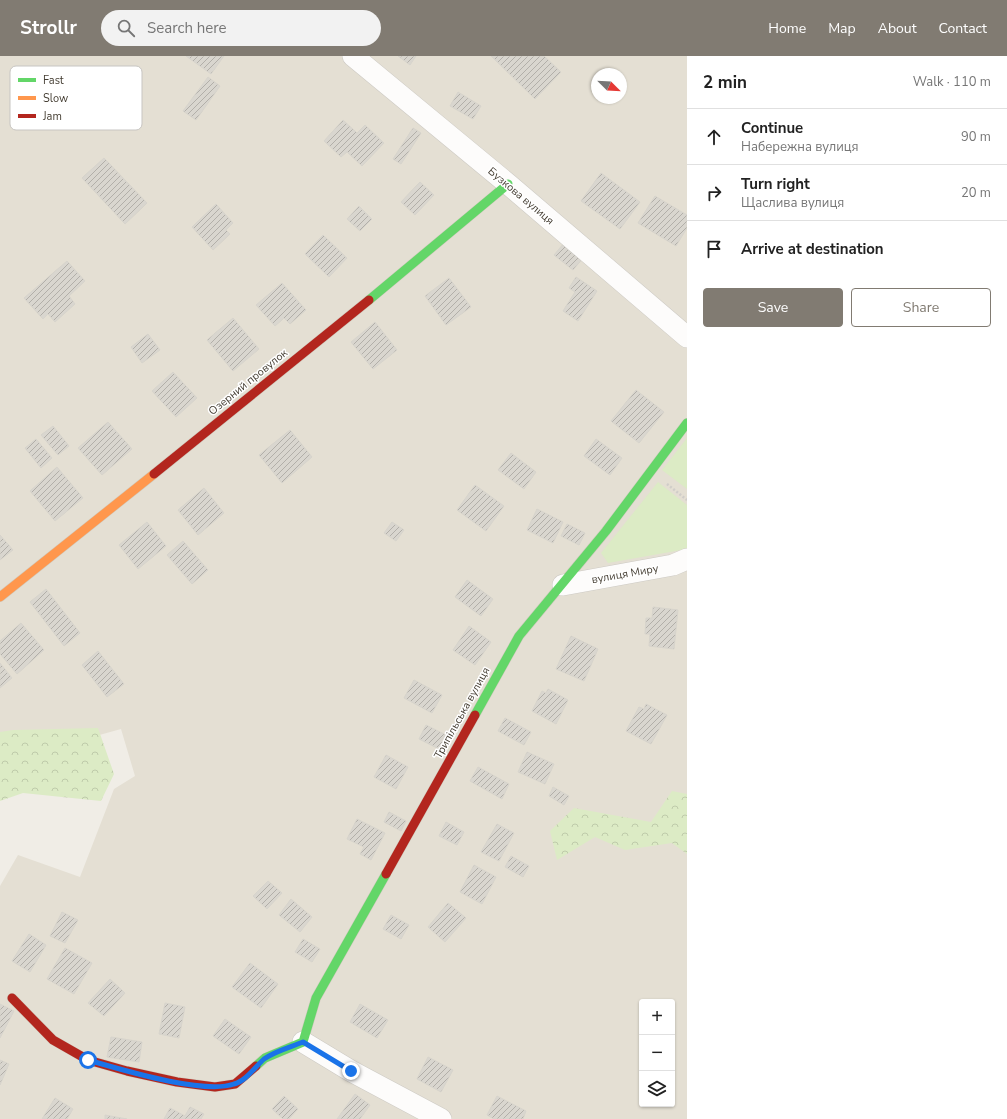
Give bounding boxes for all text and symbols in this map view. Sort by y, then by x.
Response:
search box [101,10,381,46]
text: Strollr [20,15,77,41]
icon: search [115,17,137,39]
text: Search here [147,18,227,38]
text: Home [768,19,806,38]
text: Map [828,19,856,38]
text: About [878,19,917,38]
text: Contact [939,19,987,38]
legend [10,66,142,130]
north arrow [591,68,627,104]
text: 2 min [703,71,747,94]
text: Fast [43,73,64,88]
text: Walk · 110 m [913,73,991,91]
text: Slow [43,91,68,106]
text: Jam [42,109,62,124]
text: Continue [741,118,803,138]
icon: ahead [703,126,725,148]
text: 90 m [961,128,991,146]
text: Набережна вулиця [741,138,859,156]
street label: Бузкова вулиця [485,164,557,228]
text: Turn right [741,174,810,194]
icon: right [703,182,725,204]
text: 20 m [961,184,991,202]
text: Щаслива вулиця [741,194,844,212]
icon: arrive [703,238,725,260]
text: Arrive at destination [741,239,884,259]
button: Save [703,288,843,327]
button: Share [851,288,991,327]
street label: Озерний провулок [205,345,291,419]
street label: вулиця Миру [590,561,660,587]
street label: Трипільська вулиця [431,665,493,761]
map controls [639,999,675,1107]
button: + [639,999,675,1035]
button: − [639,1035,675,1071]
route start [79,1051,97,1069]
route end [342,1062,360,1080]
button: layers [639,1071,675,1107]

